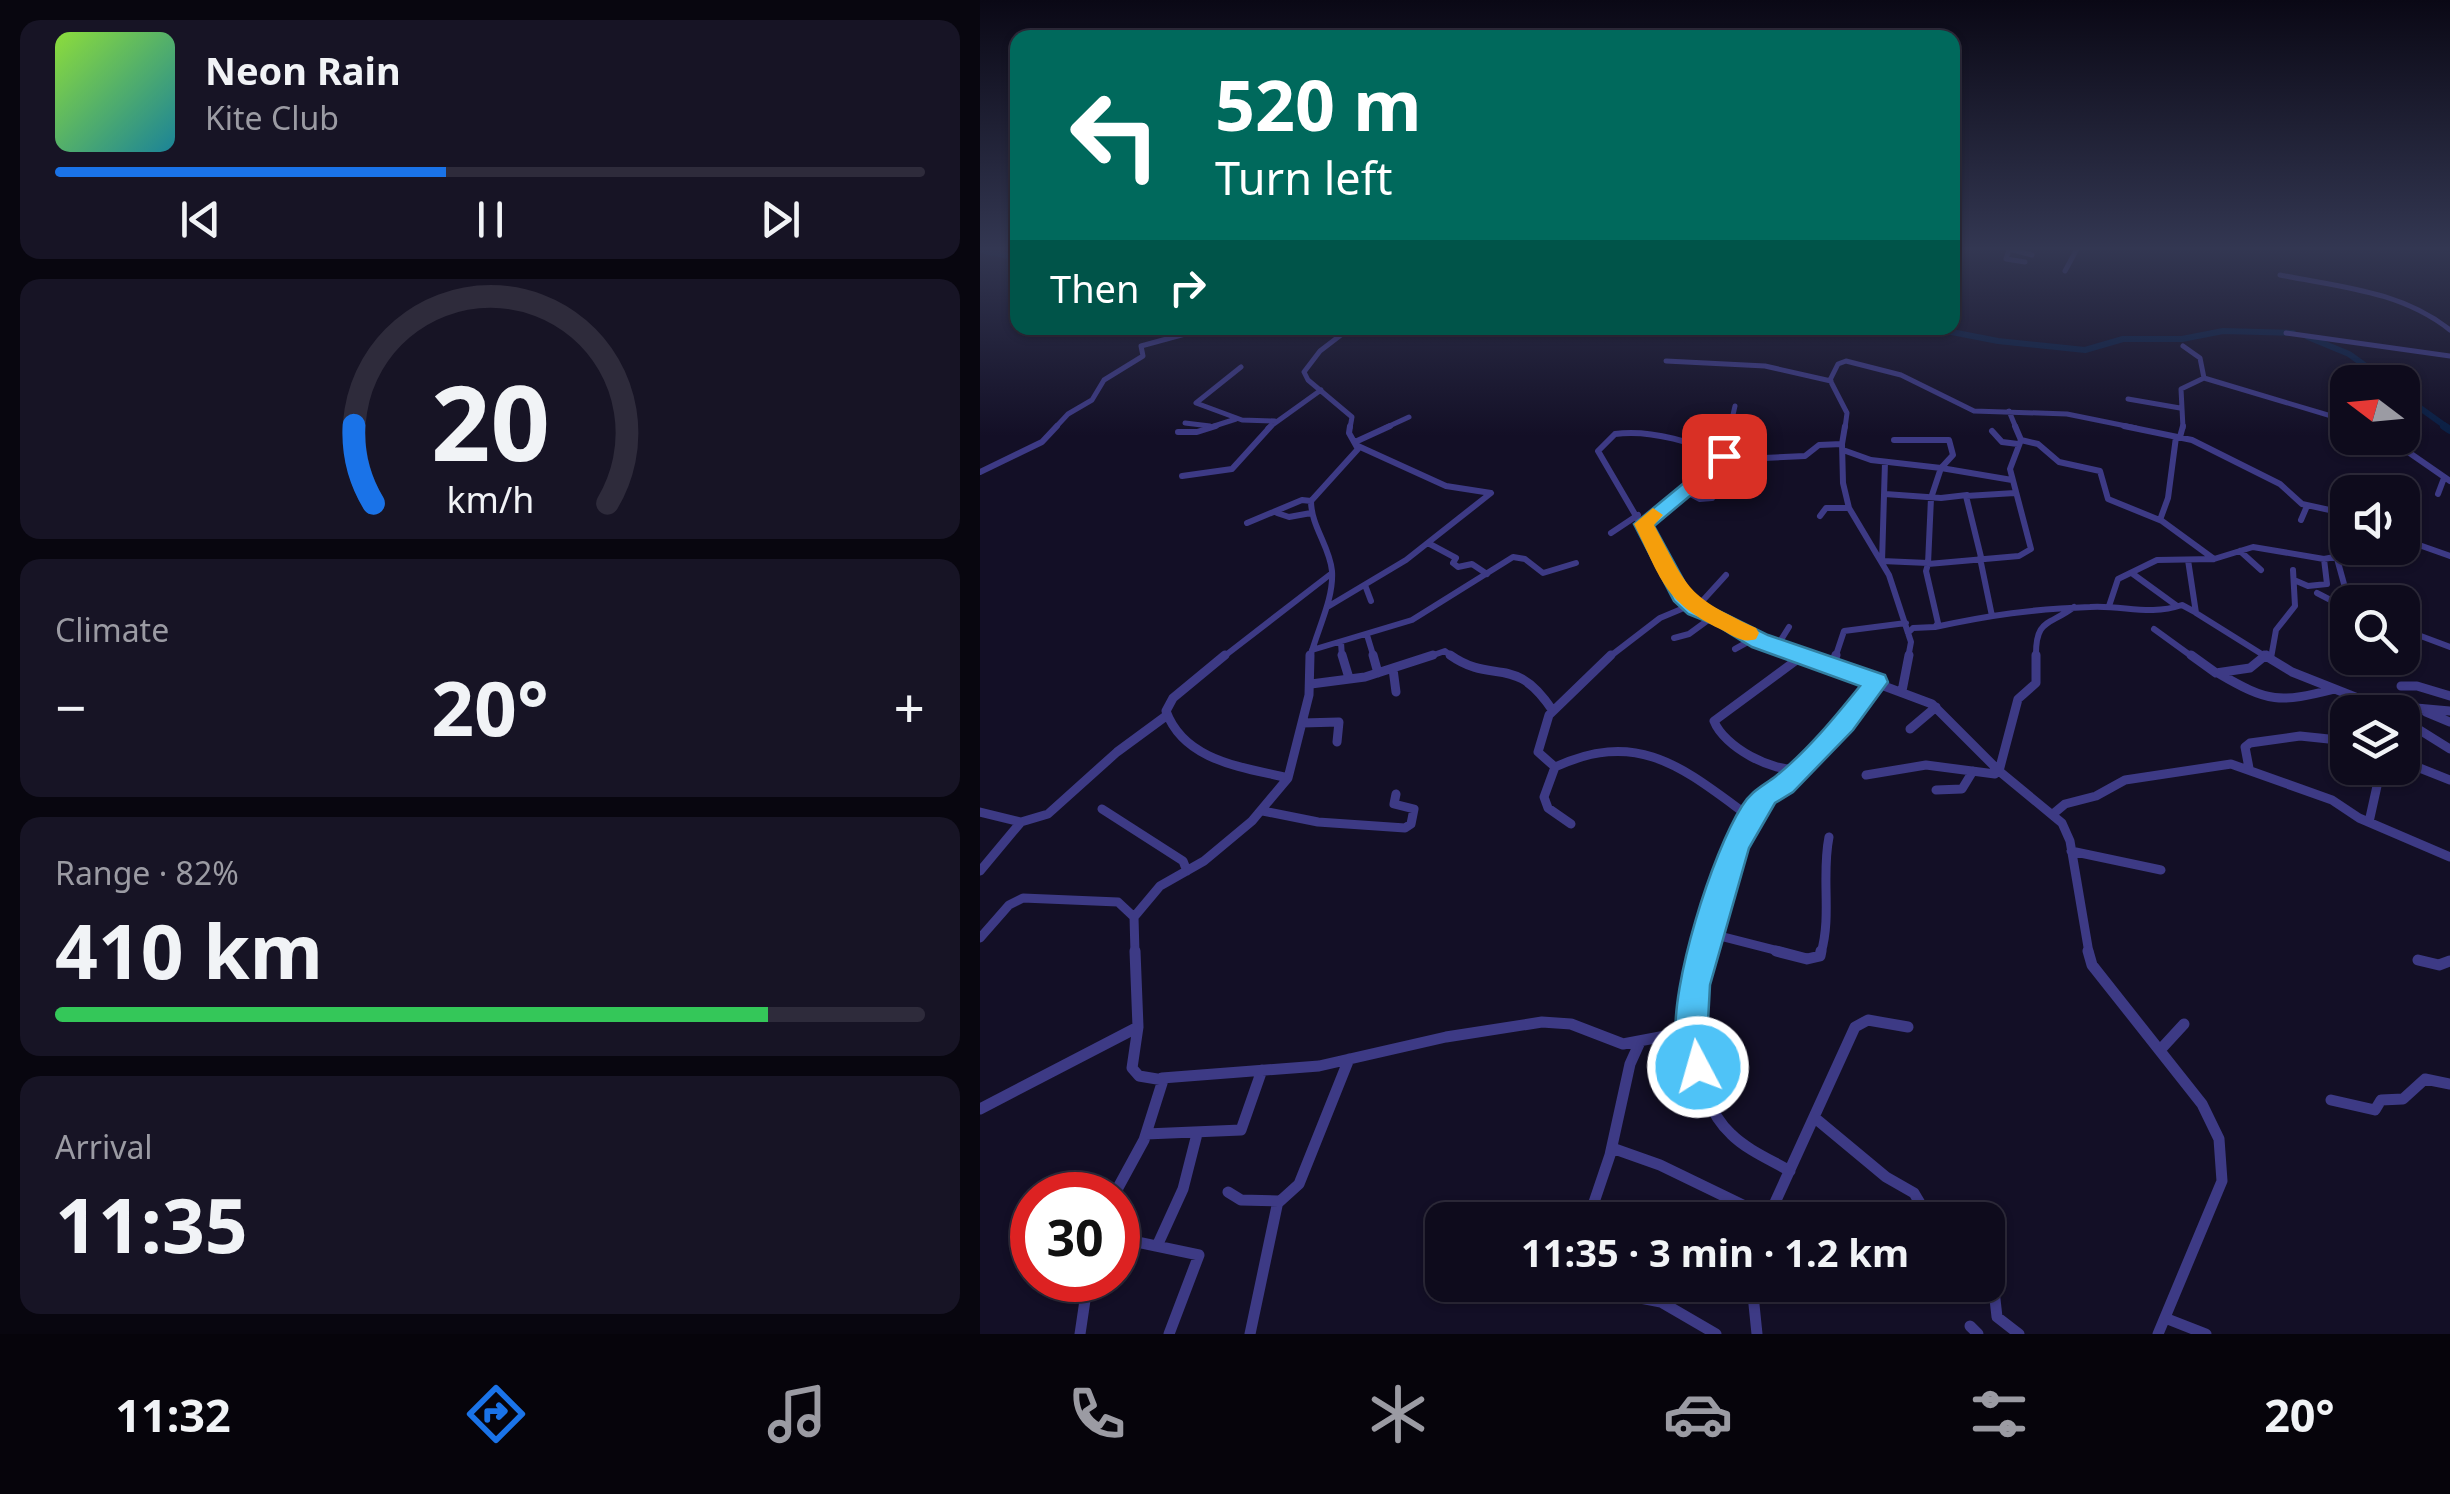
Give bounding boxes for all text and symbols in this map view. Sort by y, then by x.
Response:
text: Neon Rain [205,44,401,96]
text: 520 m [1215,56,1422,152]
icon: left [1050,70,1180,200]
text: Kite Club [205,96,339,139]
text: Turn left [1215,147,1392,208]
icon: previous [173,192,228,247]
icon: pause [463,192,518,247]
icon: next [753,192,808,247]
icon: right [1160,260,1215,315]
text: Then [1050,262,1140,314]
text: 20 [431,350,549,491]
north arrow [2330,365,2420,455]
map controls [2330,365,2420,785]
pin [1682,414,1767,499]
icon: arrive [1697,429,1752,484]
text: km/h [446,475,534,523]
button: sound [2330,475,2420,565]
button: search [2330,585,2420,675]
text: Climate [55,608,169,651]
text: 20° [431,656,549,758]
text: − [55,669,86,744]
text: + [894,669,925,744]
button: layers [2330,695,2420,785]
text: Range · 82% [55,851,239,894]
text: 410 km [55,899,323,1001]
position arrow [1646,1015,1750,1119]
text: Arrival [55,1125,153,1168]
speed limit sign: 30 [1010,1172,1140,1302]
text: 11:35 [55,1173,248,1275]
text: 11:35 · 3 min · 1.2 km [1521,1226,1909,1278]
icon: directions [461,1379,531,1449]
icon: music [762,1379,832,1449]
icon: phone [1062,1379,1132,1449]
icon: climate [1363,1379,1433,1449]
icon: car [1663,1379,1733,1449]
icon: filters [1964,1379,2034,1449]
text: 11:32 [115,1384,231,1445]
text: 20° [2264,1384,2335,1445]

